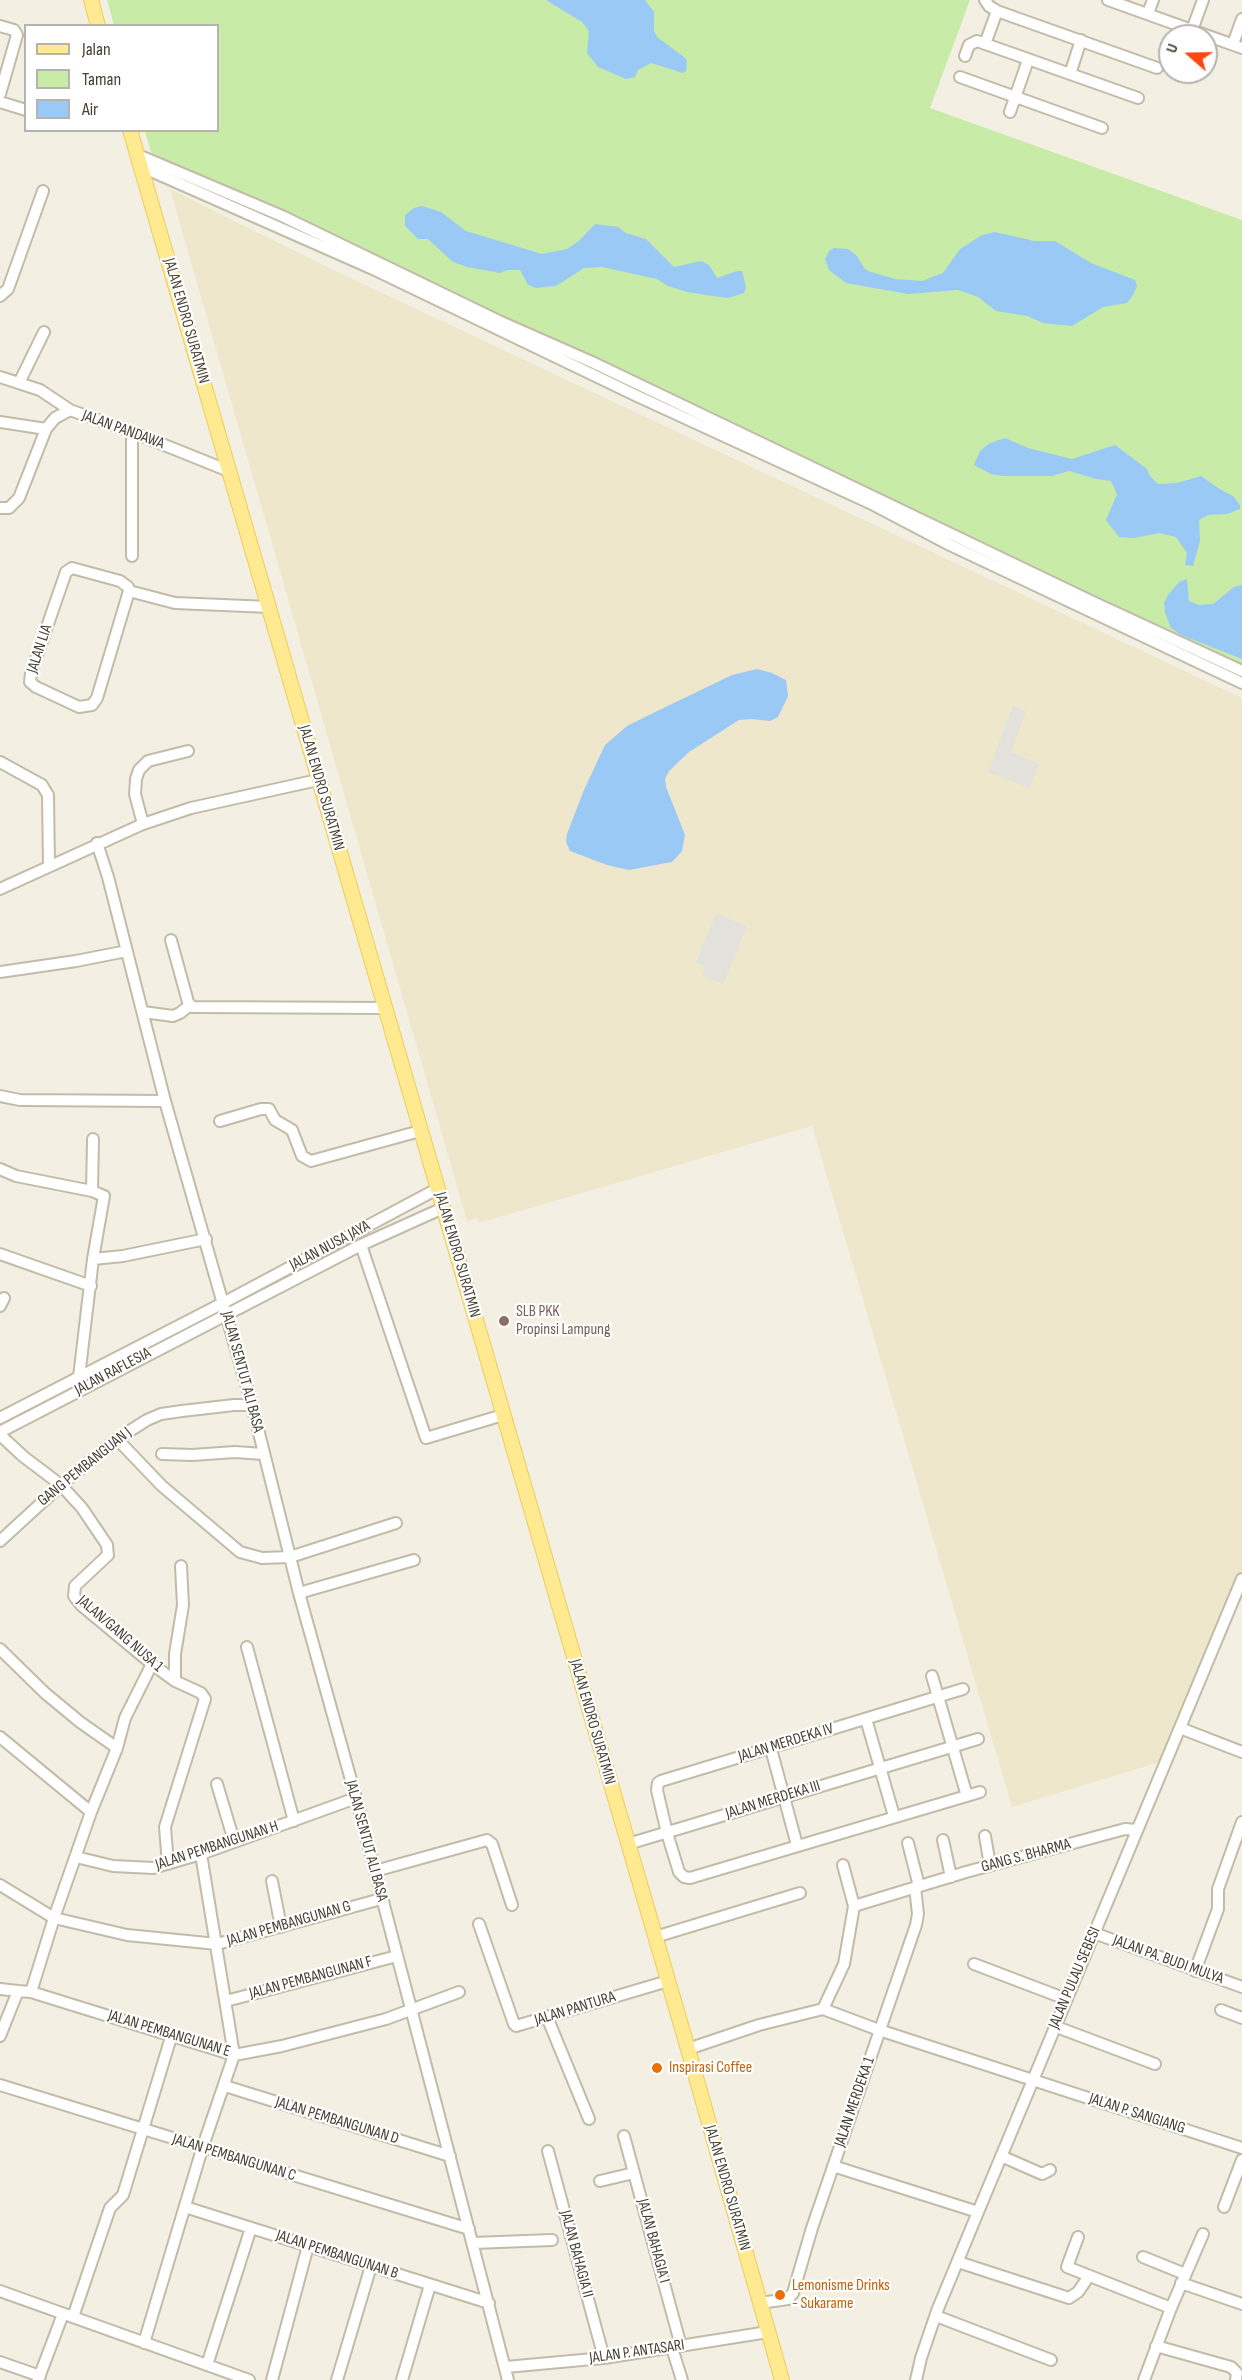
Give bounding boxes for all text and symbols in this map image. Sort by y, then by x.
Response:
legend [24,24,219,132]
north arrow [1158,24,1218,84]
text: Jalan [82,39,111,60]
text: U [1162,41,1183,56]
text: Taman [82,69,121,90]
text: Air [82,99,98,120]
street label: JALAN ENDRO SURATMIN [159,256,213,386]
street label: JALAN PANDAWA [79,406,167,454]
street label: JALAN LIA [23,622,57,676]
street label: JALAN ENDRO SURATMIN [294,723,348,853]
street label: JALAN ENDRO SURATMIN [430,1190,484,1320]
street label: JALAN NUSA JAYA [286,1217,374,1275]
place label: SLB PKK Propinsi Lampung [516,1302,610,1340]
street label: JALAN SENTUT ALI BASA [217,1309,267,1435]
marker: SLB PKK Propinsi Lampung [497,1314,511,1328]
street label: JALAN RAFLESIA [72,1344,154,1400]
street label: GANG PEMBANGUAN J [34,1423,136,1511]
street label: JALAN/GANG NUSA 1 [73,1592,167,1676]
street label: JALAN ENDRO SURATMIN [565,1657,619,1787]
street label: JALAN MERDEKA IV [736,1719,836,1767]
street label: JALAN MERDEKA III [723,1776,823,1824]
street label: JALAN SENTUT ALI BASA [341,1778,391,1904]
street label: JALAN PEMBANGUNAN H [153,1817,281,1875]
street label: GANG S. BHARMA [979,1835,1073,1877]
street label: JALAN PEMBANGUNAN G [225,1897,353,1951]
street label: JALAN PULAU SEBESI [1045,1924,1105,2032]
street label: JALAN PA. BUDI MULYA [1110,1931,1226,1989]
street label: JALAN PEMBANGUNAN F [247,1952,375,2004]
street label: JALAN PANTURA [532,1988,618,2030]
street label: JALAN PEMBANGUNAN E [105,2006,233,2062]
street label: JALAN MERDEKA 1 [831,2054,879,2150]
place label: Inspirasi Coffee [669,2058,752,2078]
marker: Inspirasi Coffee [650,2061,664,2075]
street label: JALAN P. SANGIANG [1086,2089,1188,2139]
street label: JALAN PEMBANGUNAN D [273,2093,401,2149]
street label: JALAN ENDRO SURATMIN [700,2123,754,2253]
street label: JALAN PEMBANGUNAN C [170,2130,298,2186]
street label: JALAN BAHAGIA I [633,2197,673,2285]
street label: JALAN BAHAGIA II [555,2208,597,2300]
street label: JALAN PEMBANGUNAN B [273,2226,401,2284]
place label: Lemonisme Drinks - Sukarame [792,2276,890,2314]
marker: Lemonisme Drinks - Sukarame [773,2288,787,2302]
street label: JALAN P. ANTASARI [588,2336,686,2368]

